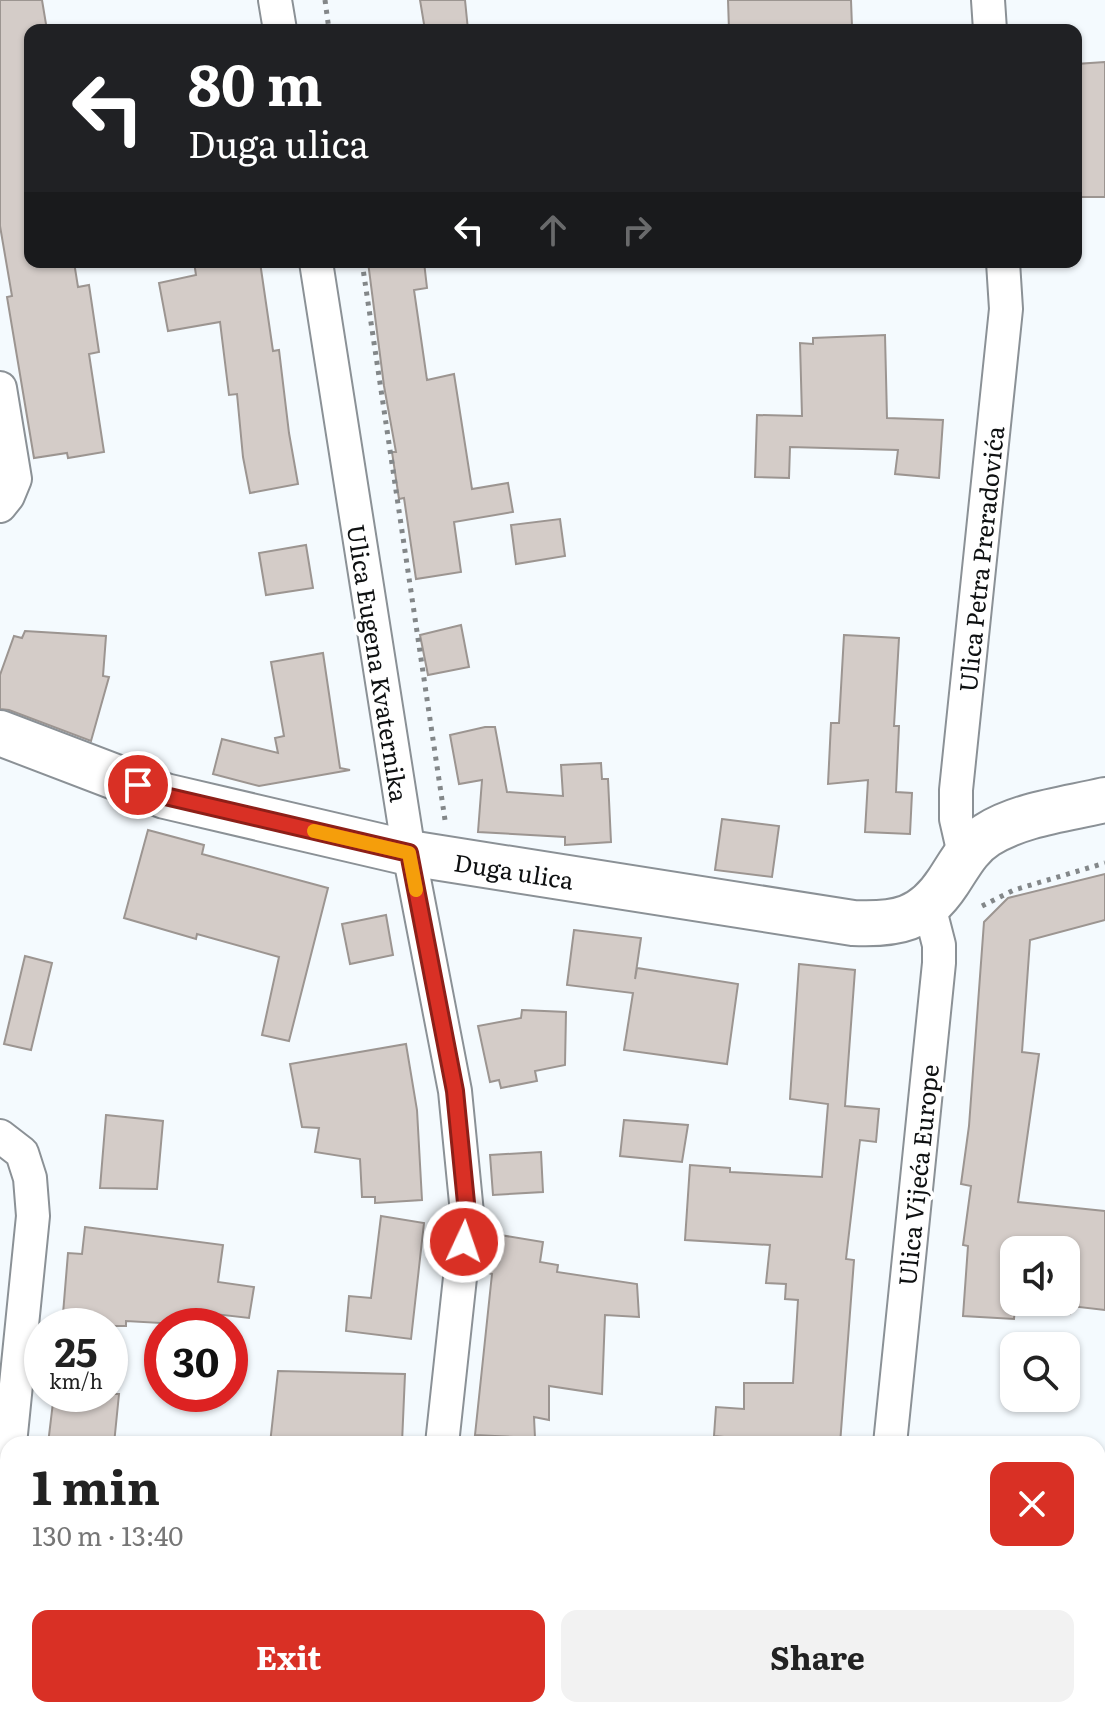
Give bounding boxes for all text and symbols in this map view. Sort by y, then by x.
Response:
text: 80 m [188,40,323,123]
icon: left [56,56,160,160]
text: Duga ulica [188,116,369,169]
icon: left [447,208,491,252]
icon: ahead [531,208,575,252]
icon: right [615,208,659,252]
street label: Ulica Petra Preradovića [949,424,1011,694]
street label: Ulica Eugena Kvaternika [340,522,418,804]
pin [104,751,172,819]
icon: arrive [116,763,160,807]
street label: Duga ulica [452,843,576,897]
street label: Ulica Vijeća Europe [888,1062,946,1288]
position arrow [422,1200,506,1284]
map controls [1000,1236,1080,1412]
button: sound [1000,1236,1080,1316]
speed limit sign: 30 [144,1308,248,1412]
text: 25 [54,1320,98,1379]
button: search [1000,1332,1080,1412]
text: km/h [49,1365,103,1395]
text: 1 min [32,1449,160,1520]
button: close [990,1462,1074,1546]
text: 130 m · 13:40 [32,1515,183,1554]
button: Exit [32,1610,545,1702]
button: Share [561,1610,1074,1702]

